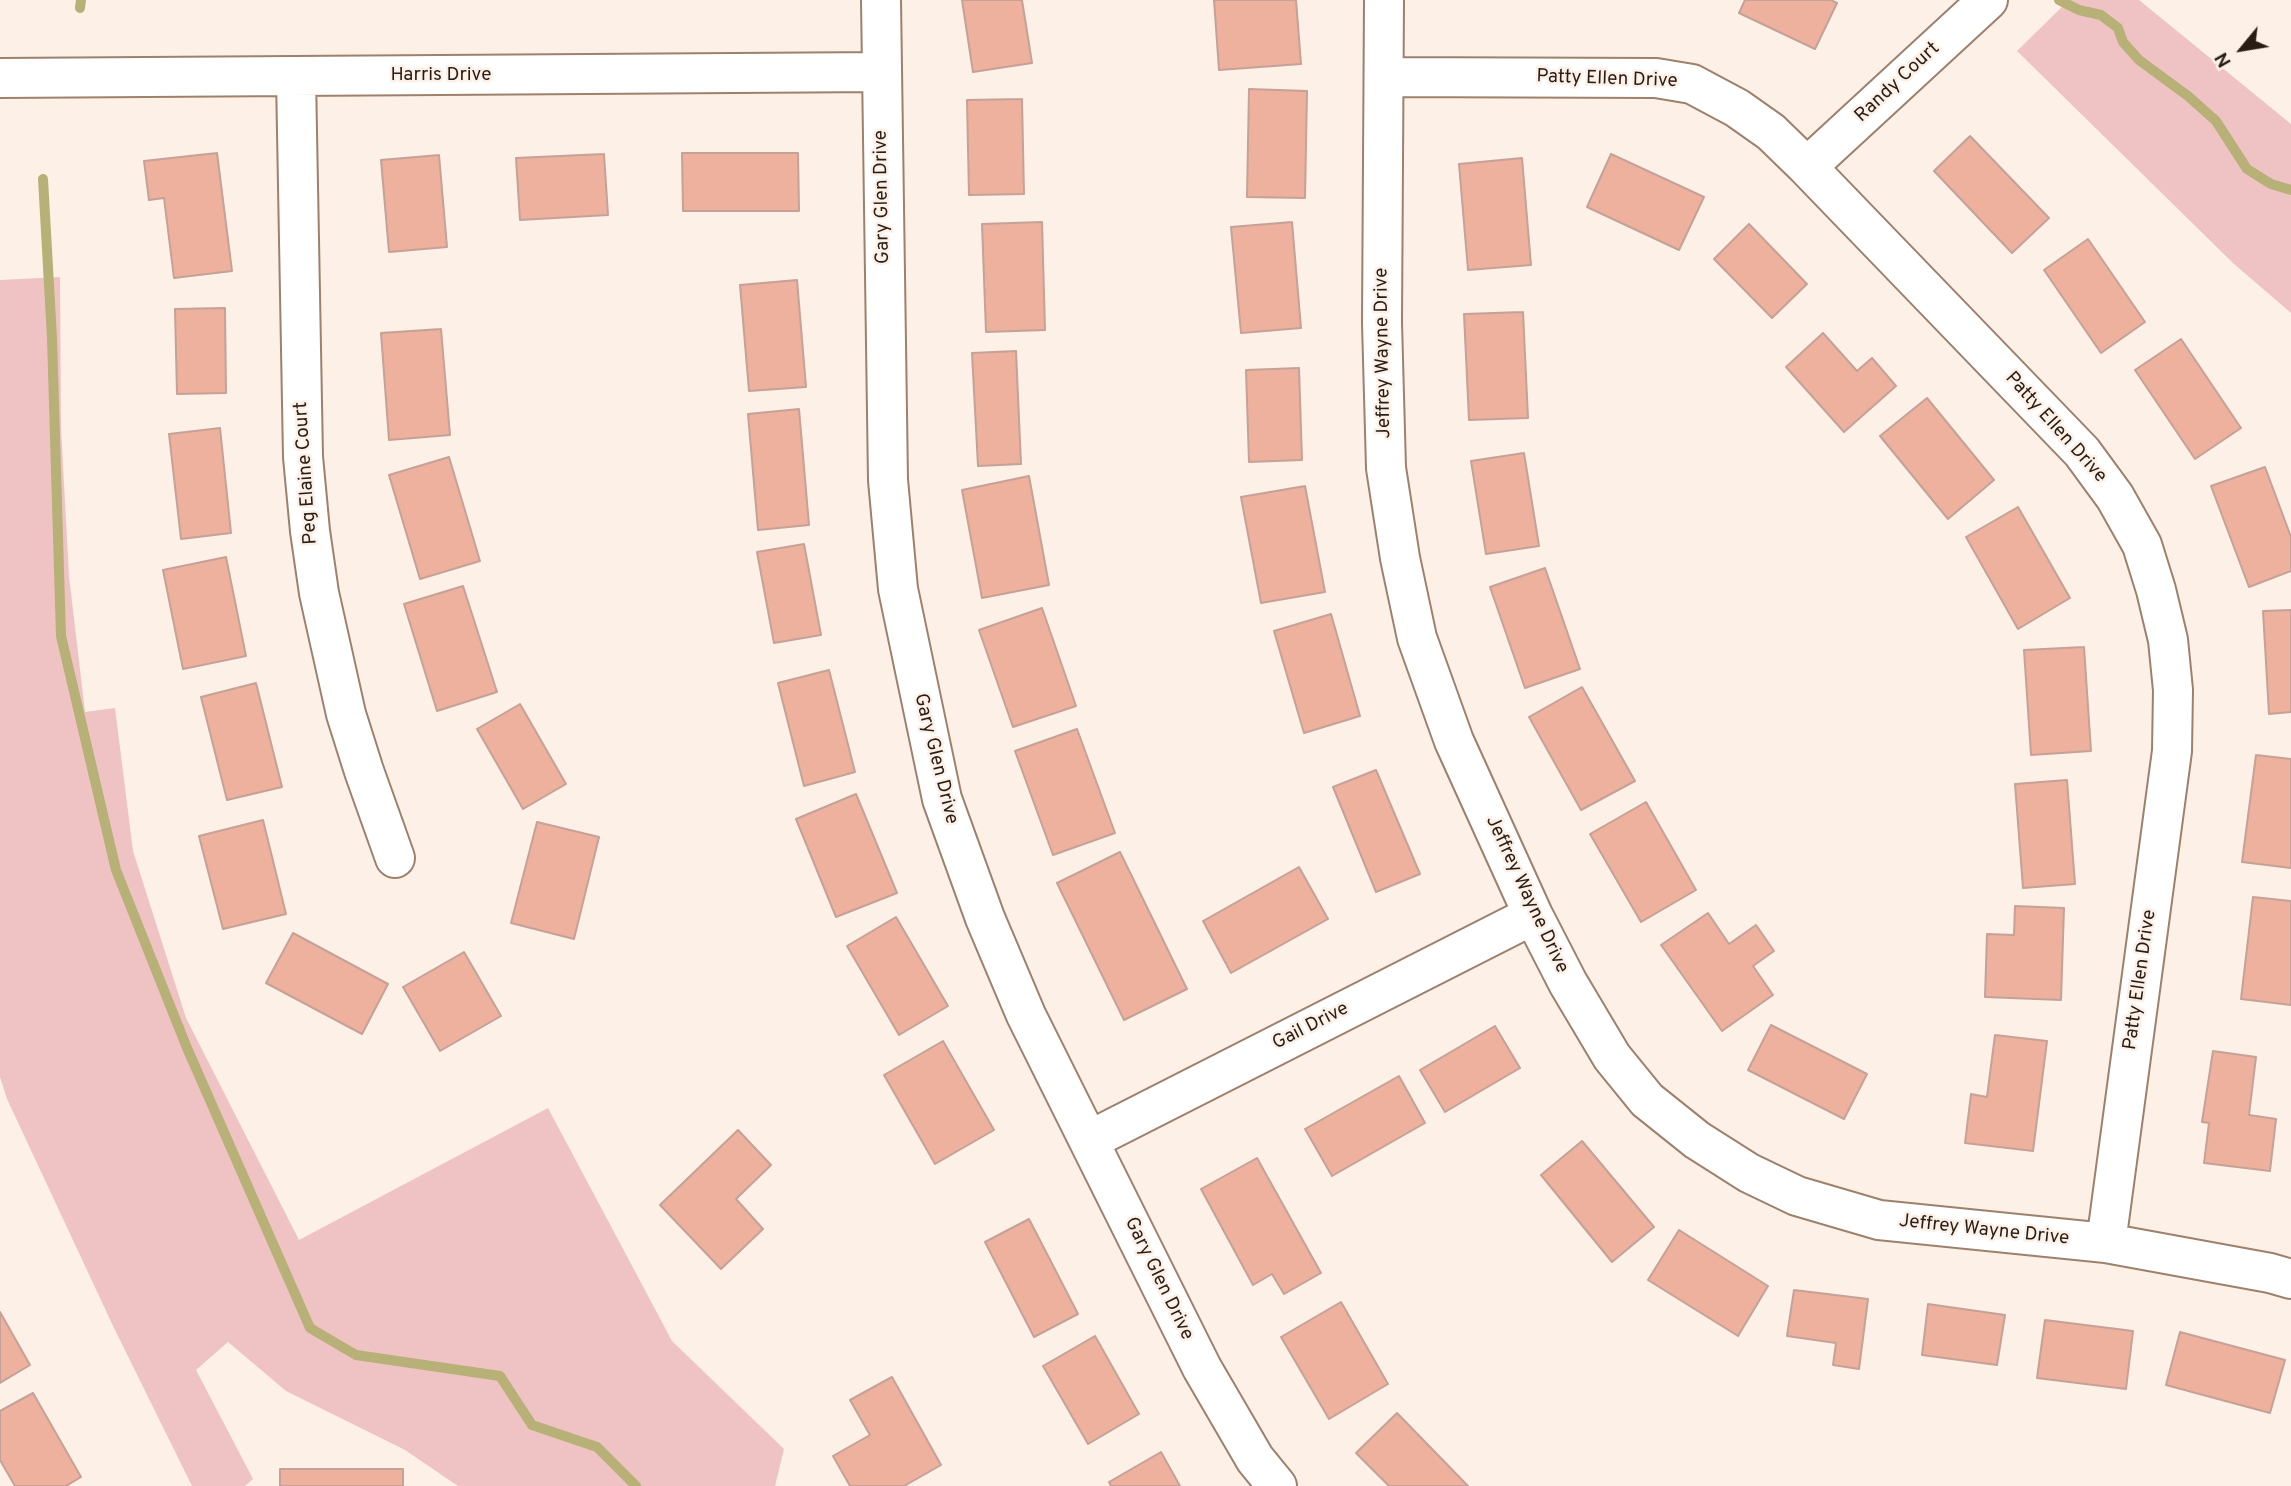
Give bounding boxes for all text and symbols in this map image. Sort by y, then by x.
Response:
north arrow [2207,14,2277,84]
street label: Randy Court [1851,38,1945,128]
text: N [2210,48,2238,71]
street label: Harris Drive [391,65,491,87]
street label: Patty Ellen Drive [1536,66,1678,94]
street label: Gary Glen Drive [870,130,896,264]
street label: Jeffrey Wayne Drive [1371,267,1397,439]
street label: Patty Ellen Drive [1999,368,2111,488]
street label: Peg Elaine Court [291,401,323,545]
street label: Gary Glen Drive [908,691,962,827]
street label: Jeffrey Wayne Drive [1480,813,1572,977]
street label: Patty Ellen Drive [2120,908,2162,1052]
street label: Gail Drive [1269,998,1353,1056]
street label: Jeffrey Wayne Drive [1898,1211,2070,1251]
street label: Gary Glen Drive [1118,1214,1198,1344]

